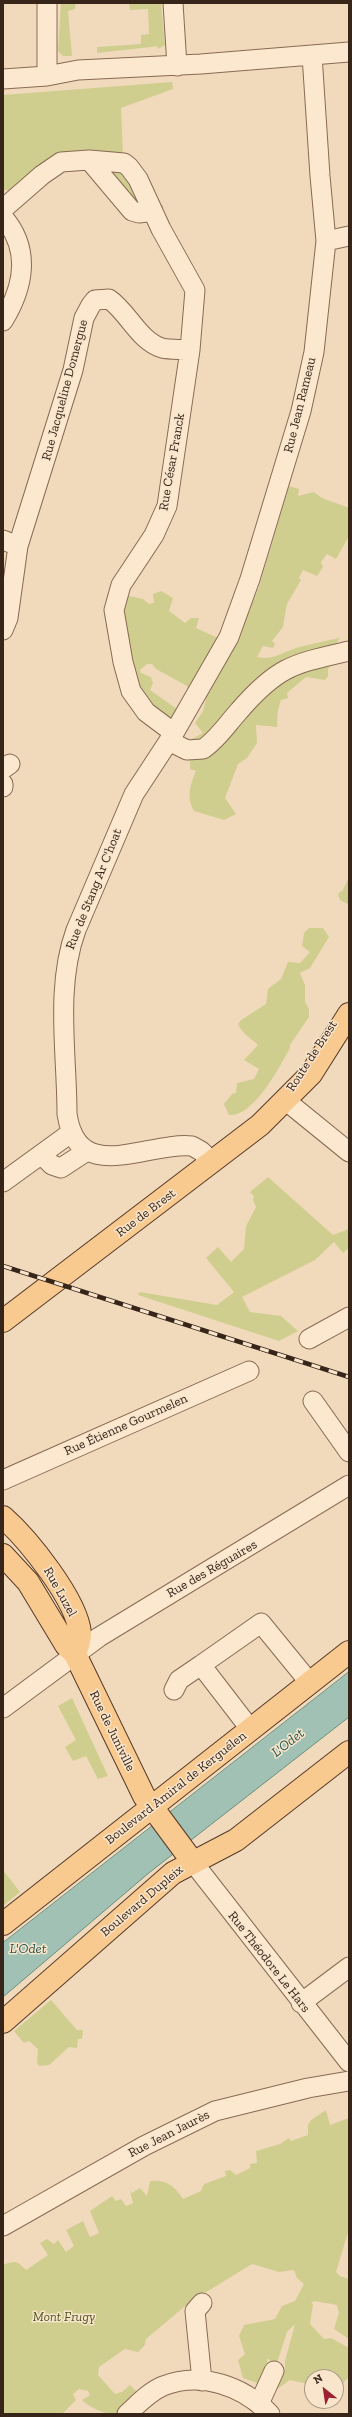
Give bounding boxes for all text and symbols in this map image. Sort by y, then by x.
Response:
street label: Rue Jacqueline Domergue [39,318,91,462]
street label: Rue Jean Rameau [281,356,319,454]
street label: Rue César Franck [156,412,188,512]
street label: Rue de Stang Ar C'hoat [63,826,125,952]
street label: Route de Brest [283,1017,341,1095]
street label: Rue de Brest [113,1186,179,1240]
street label: Rue Étienne Gourmelen [62,1391,190,1459]
street label: Rue des Réguaires [164,1537,260,1601]
street label: Rue Luzel [40,1564,80,1620]
street label: Rue de Juniville [86,1688,138,1774]
water label: L'Odet [268,1725,308,1761]
street label: Boulevard Amiral de Kerguélen [102,1728,250,1848]
street label: Boulevard Dupleix [98,1862,186,1940]
street label: Rue Théodore Le Hars [225,1908,313,2016]
water label: L'Odet [9,1941,47,1957]
street label: Rue Jean Jaurès [126,2107,212,2161]
park label: Mont Frugy [33,2309,95,2325]
north arrow [304,2369,344,2409]
text: N [311,2371,325,2387]

